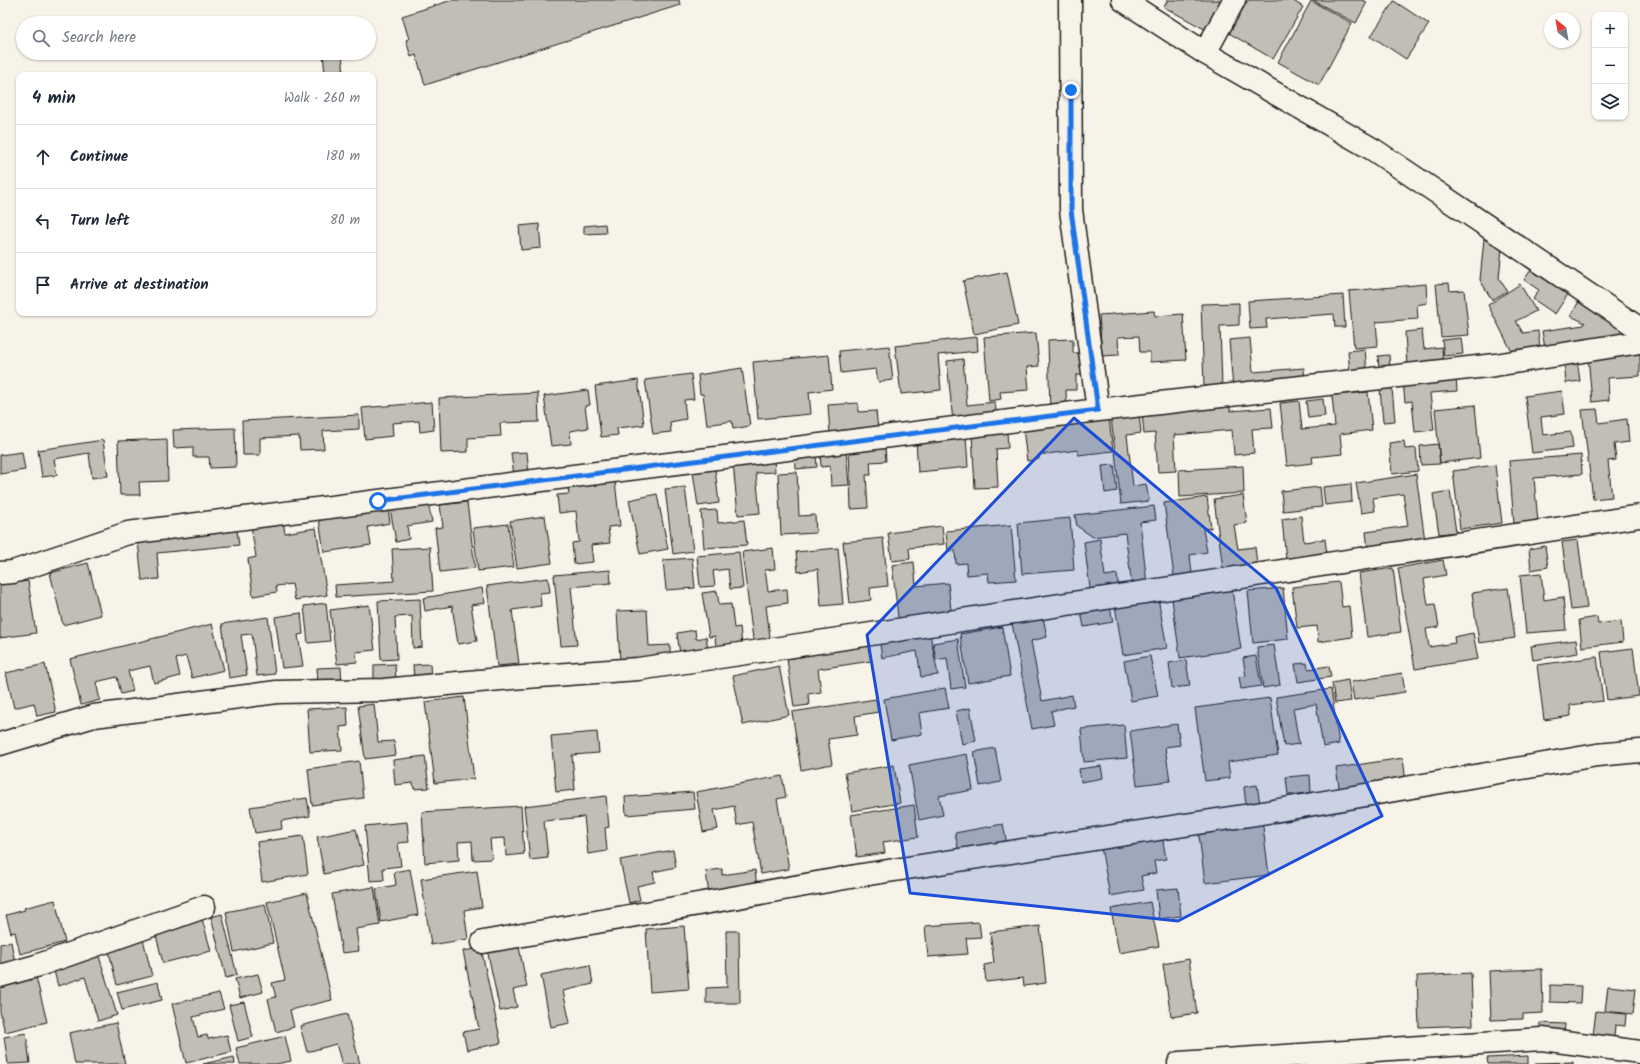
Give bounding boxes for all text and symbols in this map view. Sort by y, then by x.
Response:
north arrow [1544,12,1580,48]
map controls [1592,12,1628,120]
button: + [1592,12,1628,48]
search box [16,16,376,60]
text: Search here [62,26,136,50]
icon: search [30,27,52,49]
button: − [1592,48,1628,84]
route end [1062,81,1080,99]
button: layers [1592,84,1628,120]
text: 4 min [32,85,76,112]
text: Walk · 260 m [284,88,360,109]
text: Continue [70,145,128,169]
icon: ahead [32,146,54,168]
text: 180 m [326,146,360,167]
text: Turn left [70,209,130,233]
icon: left [32,210,54,232]
text: 80 m [330,210,360,231]
text: Arrive at destination [70,273,209,297]
icon: arrive [32,274,54,296]
route start [369,492,387,510]

